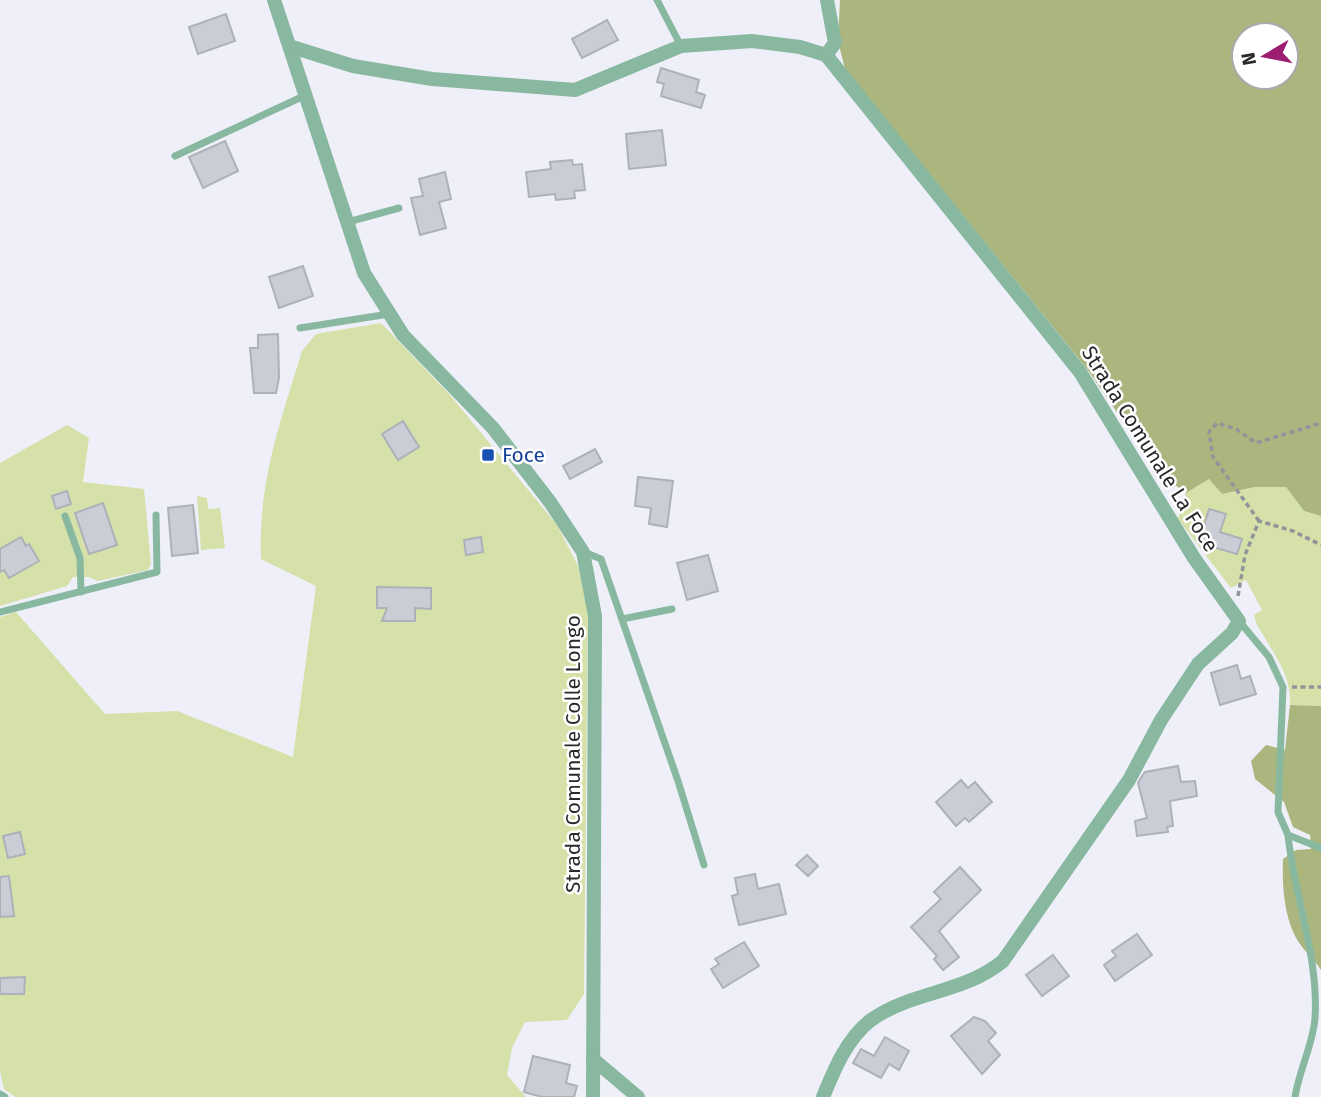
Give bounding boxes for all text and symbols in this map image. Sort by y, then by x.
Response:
north arrow [1230,21,1300,91]
text: N [1236,51,1261,67]
street label: Strada Comunale La Foce [1076,341,1224,557]
place label: Foce [502,442,545,468]
marker: Foce [480,447,496,463]
street label: Strada Comunale Colle Longo [560,615,586,893]

